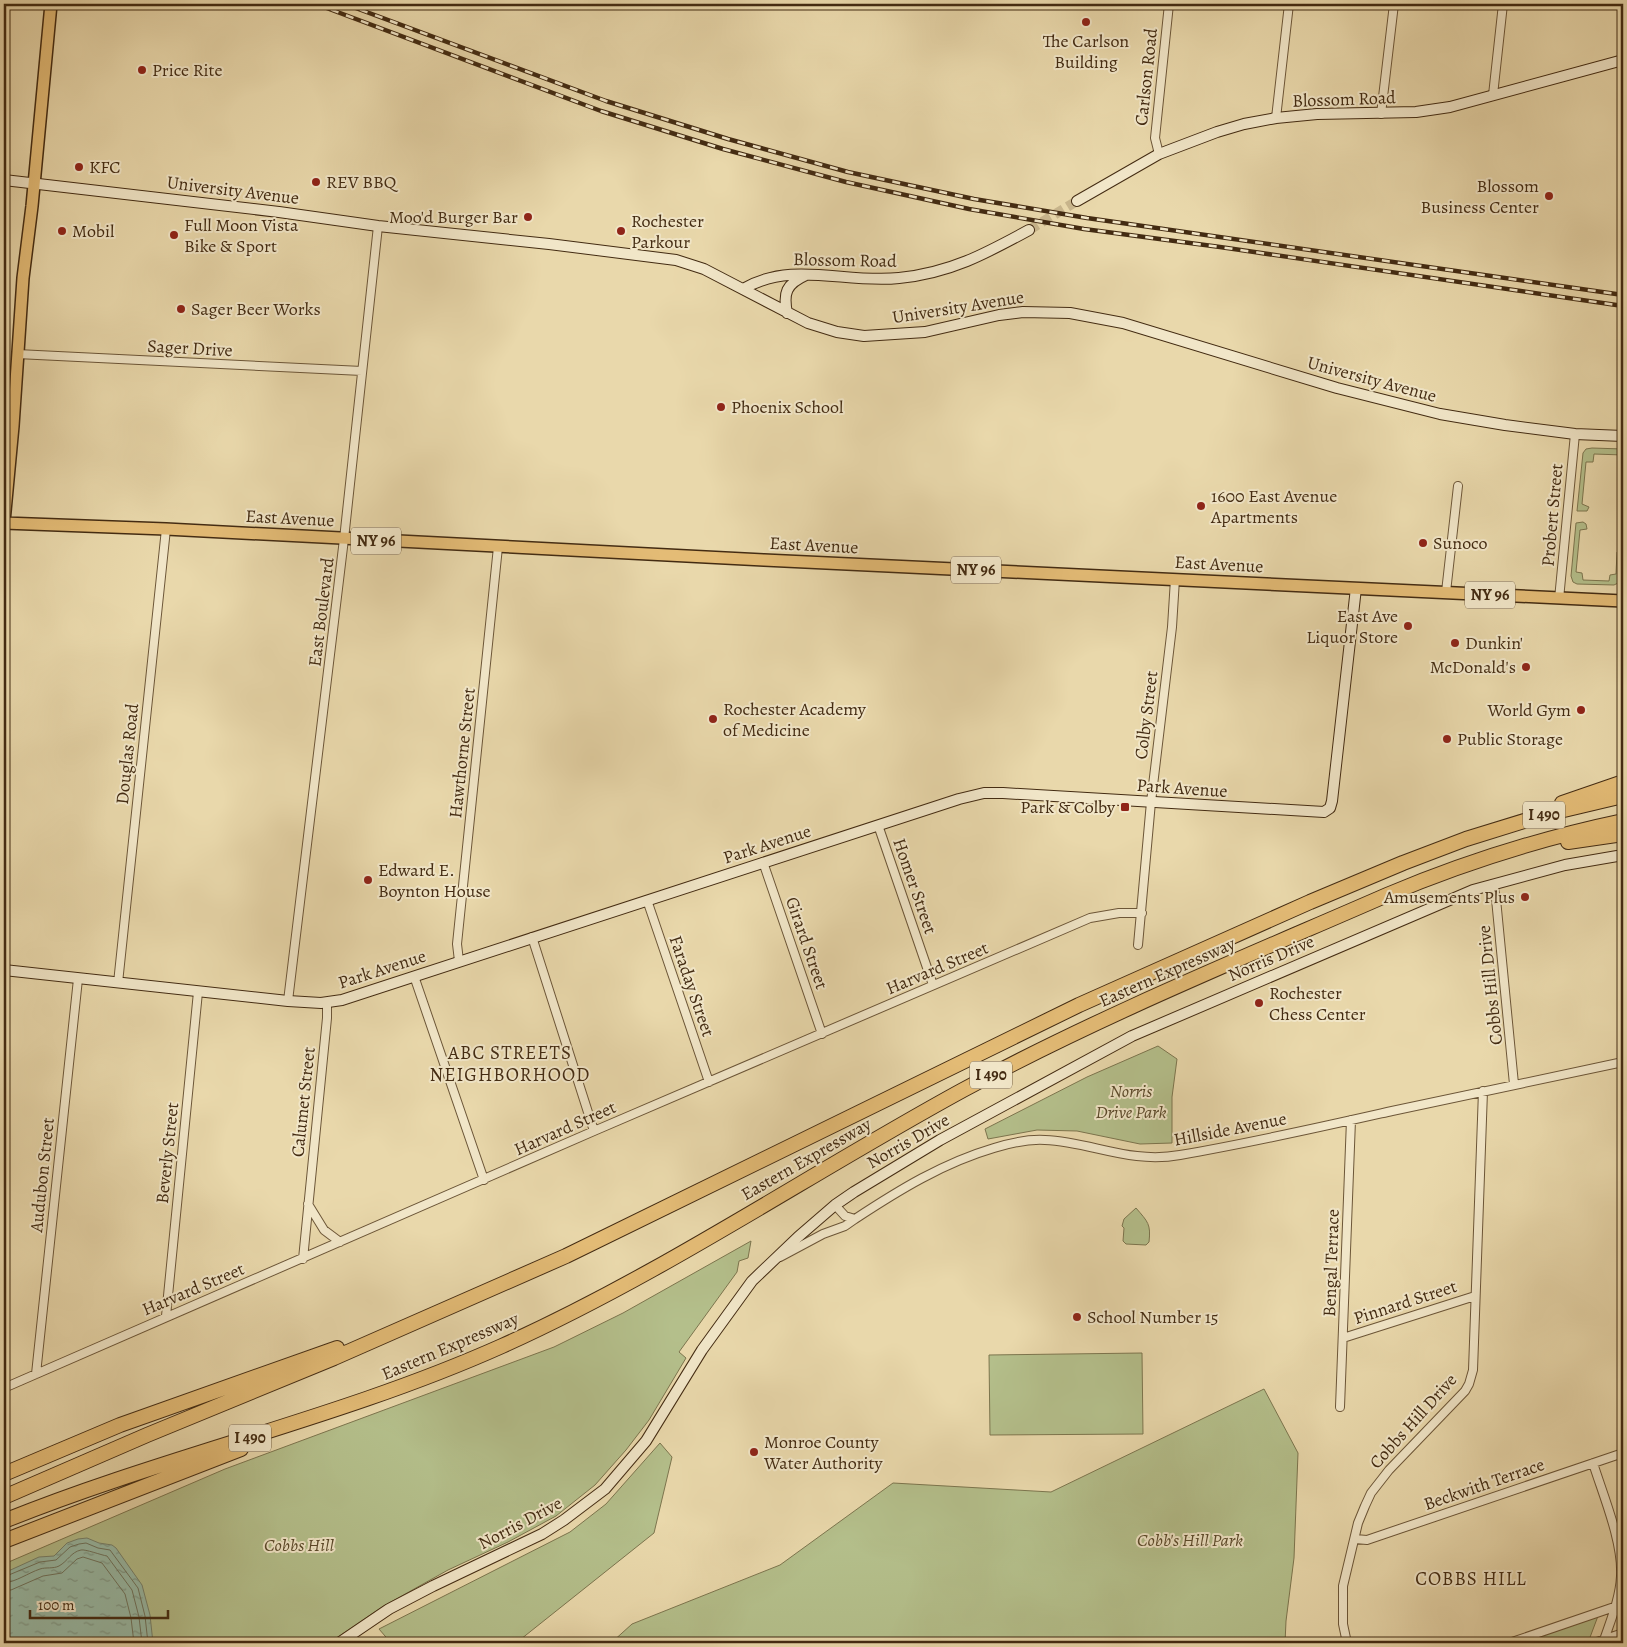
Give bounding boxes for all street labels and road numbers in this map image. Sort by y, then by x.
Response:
street label: Carlson Road [1129,27,1163,127]
street label: Blossom Road [1292,85,1396,113]
street label: University Avenue [166,170,300,210]
street label: Blossom Road [793,247,897,273]
street label: University Avenue [890,285,1026,329]
street label: Sager Drive [147,334,233,362]
street label: University Avenue [1305,350,1439,408]
street label: Probert Street [1536,462,1568,567]
street label: East Avenue [245,504,335,532]
road number: NY 96 [351,528,401,554]
street label: East Avenue [769,531,859,559]
street label: East Avenue [1174,550,1264,578]
street label: East Boulevard [302,556,340,668]
road number: NY 96 [951,556,1001,584]
road number: NY 96 [1465,582,1515,608]
street label: Colby Street [1129,669,1163,761]
street label: Hawthorne Street [443,686,481,819]
street label: Douglas Road [110,702,144,806]
street label: Park Avenue [1136,773,1228,803]
road number: I 490 [1523,802,1565,828]
street label: Park Avenue [720,819,814,869]
street label: Homer Street [887,835,943,937]
street label: Girard Street [780,894,834,992]
street label: Cobbs Hill Drive [1472,924,1508,1046]
street label: Norris Drive [1224,929,1318,987]
street label: Eastern Expressway [1095,931,1240,1013]
street label: Faraday Street [663,932,721,1040]
street label: Harvard Street [882,936,992,1000]
street label: Park Avenue [335,944,429,994]
street label: Calumet Street [285,1046,321,1158]
road number: I 490 [970,1062,1012,1088]
street label: Harvard Street [510,1095,620,1161]
street label: Beverly Street [150,1101,184,1205]
street label: Hillside Avenue [1172,1106,1288,1152]
street label: Norris Drive [862,1108,954,1174]
street label: Eastern Expressway [736,1111,876,1206]
street label: Audubon Street [24,1116,60,1234]
street label: Bengal Terrace [1317,1209,1345,1317]
street label: Harvard Street [138,1257,248,1321]
street label: Pinnard Street [1350,1274,1460,1330]
street label: Eastern Expressway [378,1306,523,1386]
street label: Cobbs Hill Drive [1364,1368,1462,1474]
road number: I 490 [229,1425,271,1452]
street label: Beckwith Terrace [1420,1452,1548,1516]
street label: Norris Drive [474,1491,566,1555]

